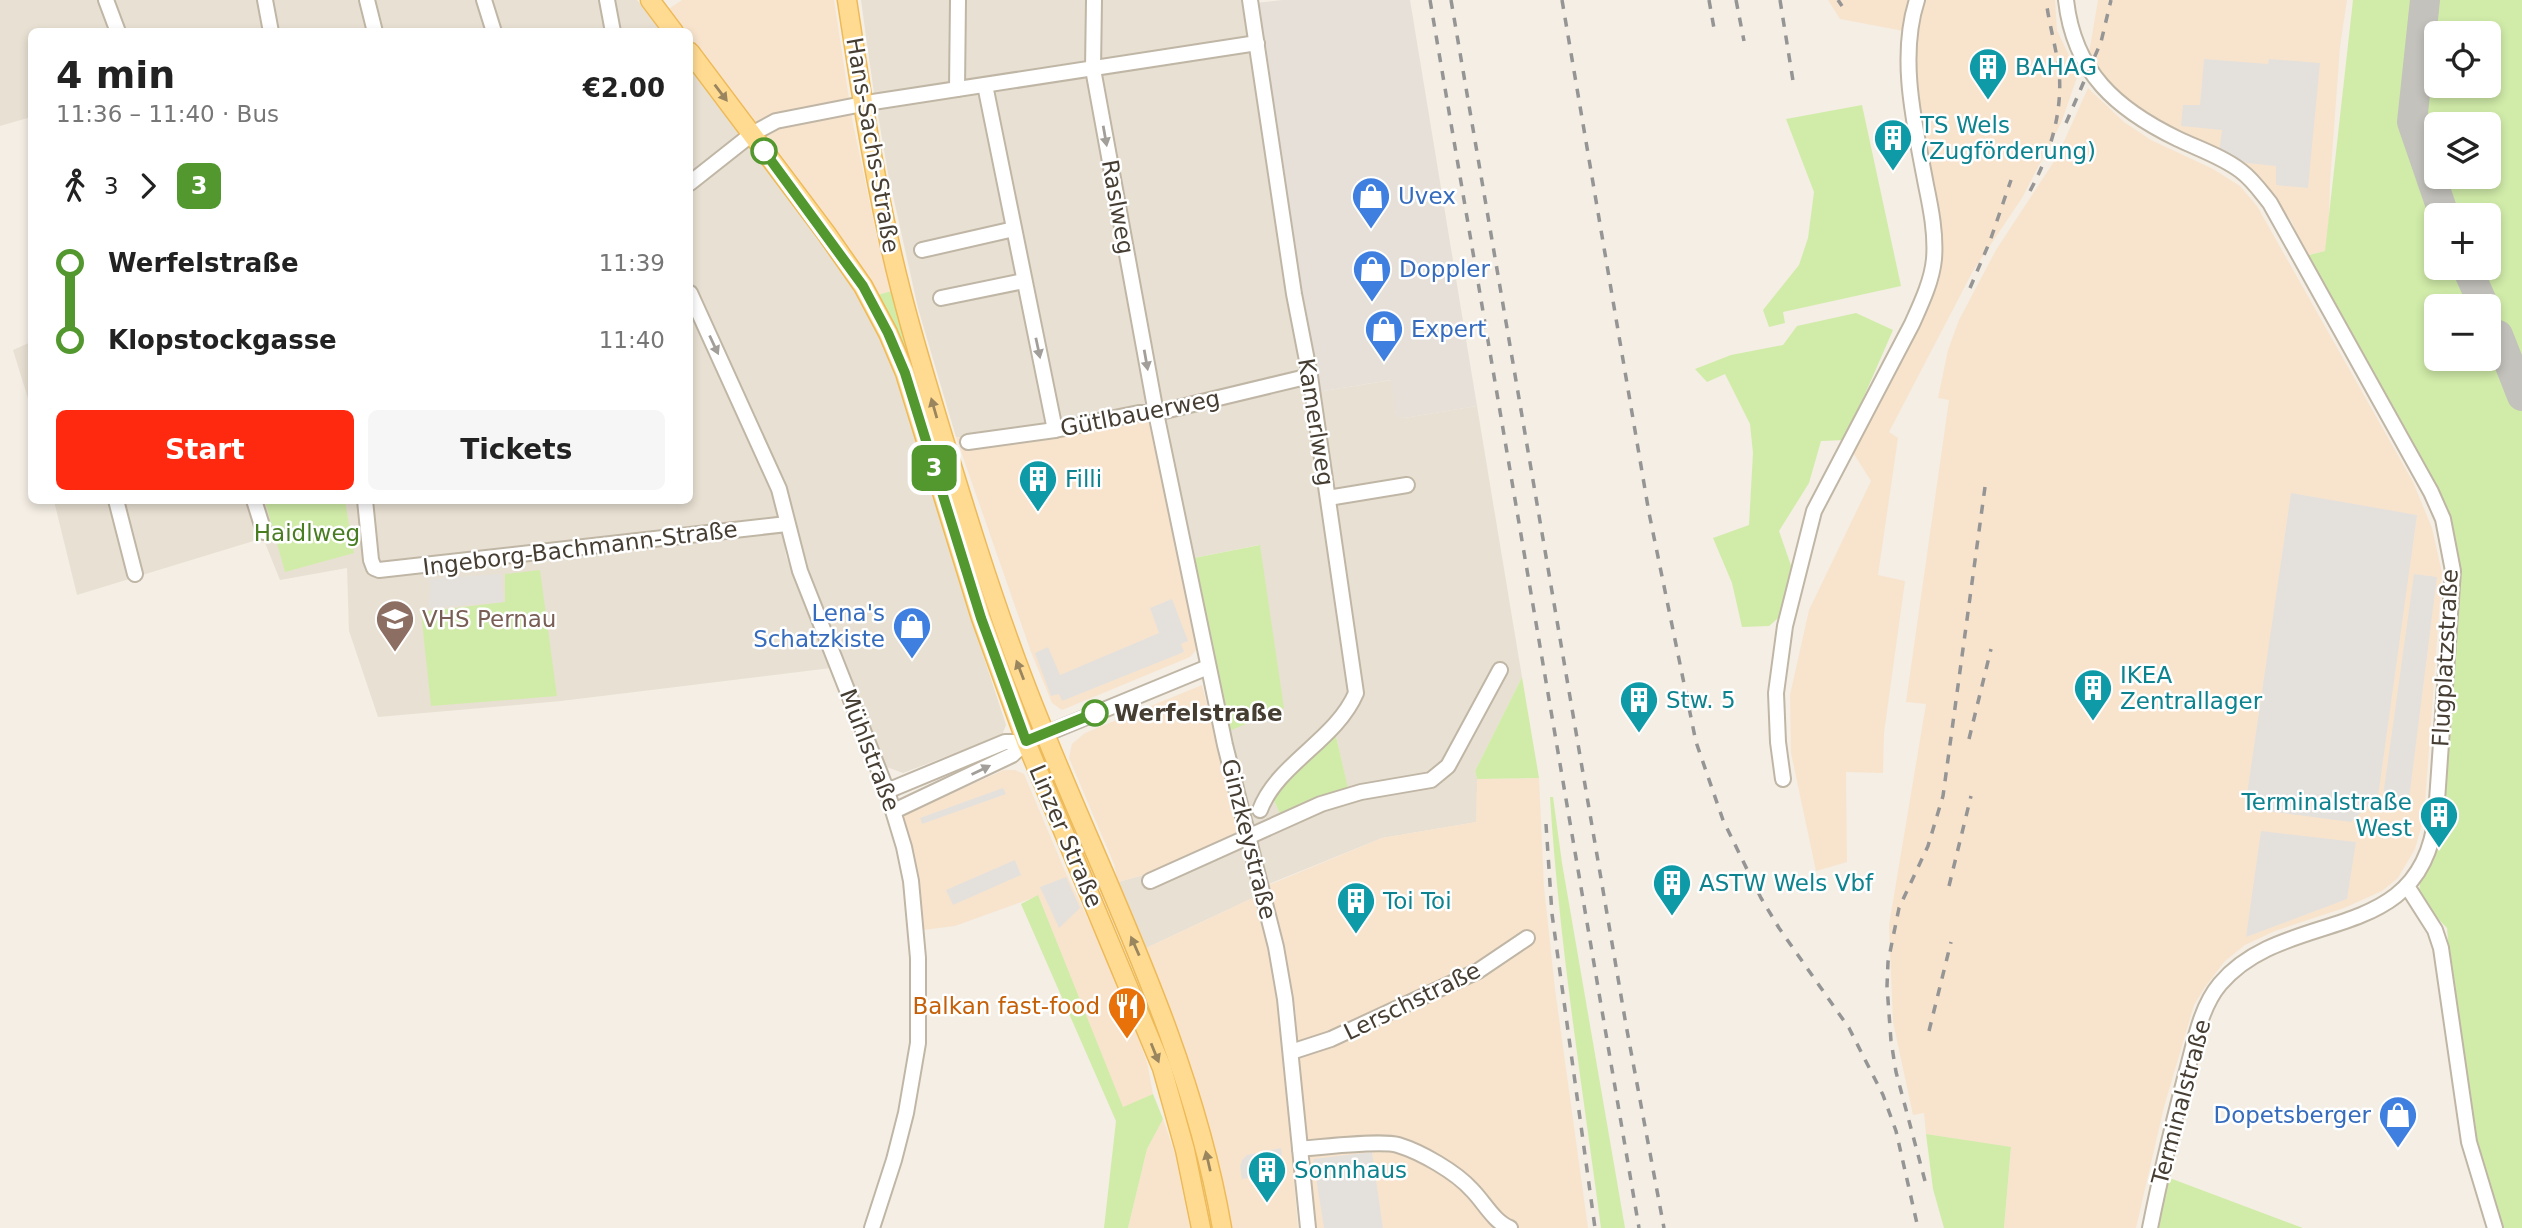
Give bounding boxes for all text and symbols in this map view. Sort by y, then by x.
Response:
map controls [2424,21,2501,371]
button: locate [2424,21,2501,98]
street label: Hans-Sachs-Straße [841,35,905,255]
building icon: BAHAG [1967,46,2009,101]
text: 4 min [56,53,175,97]
place label: BAHAG [2015,54,2097,80]
text: €2.00 [583,73,665,103]
one-way arrow [713,84,727,102]
text: 11:36 – 11:40 · Bus [56,101,279,127]
place label: TS Wels (Zugförderung) [1919,112,2096,164]
button: layers [2424,112,2501,189]
building icon: TS Wels (Zugförderung) [1872,117,1914,172]
one-way arrow [1100,125,1111,147]
unlabelled marker [751,138,777,164]
street label: Raslweg [1097,158,1139,256]
icon: walk [56,167,94,205]
icon: forward [129,167,167,205]
text: 3 [191,172,207,200]
text: 3 [104,173,119,199]
shop icon: Uvex [1350,175,1392,230]
place label: Uvex [1398,183,1456,209]
button: + [2424,203,2501,280]
text: Werfelstraße [108,248,299,278]
shop icon: Doppler [1351,248,1393,303]
text: 11:39 [599,250,665,276]
place label: Doppler [1399,256,1491,282]
button: − [2424,294,2501,371]
shop icon: Expert [1363,308,1405,363]
place label: Expert [1411,316,1486,342]
text: Klopstockgasse [108,325,337,355]
text: 11:40 [599,327,665,353]
one-way arrow [708,335,719,355]
one-way arrow [1033,337,1044,359]
one-way arrow [1141,349,1152,371]
street label: Kamerlweg [1293,356,1339,488]
street label: Gütlbauerweg [1058,385,1222,441]
one-way arrow [929,397,939,418]
button: Start [56,410,354,490]
button: Tickets [368,410,665,490]
line badge: 3 [911,445,957,491]
text: 3 [926,454,942,482]
building icon: Filli [1017,458,1059,513]
place label: Filli [1065,466,1102,492]
street label: Ingeborg-Bachmann-Straße [421,516,739,580]
park label: Haidlweg [254,520,360,546]
street label: Flugplatzstraße [2427,568,2463,748]
school or university icon: VHS Pernau [374,598,416,653]
place label: Lena's Schatzkiste [753,600,885,652]
shop icon: Lena's Schatzkiste [891,605,933,660]
place label: VHS Pernau [422,606,556,632]
one-way arrow [1014,660,1025,681]
place label: IKEA Zentrallager [2120,662,2263,714]
building icon: IKEA Zentrallager [2072,667,2114,722]
building icon: Stw. 5 [1618,679,1660,734]
street label: Mühlstraße [835,685,905,815]
place label: Stw. 5 [1666,687,1736,713]
marker: Werfelstraße [1082,700,1108,726]
place label: Werfelstraße [1114,700,1283,726]
street label: Ginzkeystraße [1217,756,1281,922]
street label: Linzer Straße [1024,761,1108,911]
one-way arrow [971,764,991,776]
place label: Terminalstraße West [2241,789,2412,841]
building icon: Terminalstraße West [2418,794,2460,849]
building icon: ASTW Wels Vbf [1651,862,1693,917]
place label: ASTW Wels Vbf [1699,870,1874,896]
building icon: Toi Toi [1335,880,1377,935]
place label: Toi Toi [1382,888,1452,914]
one-way arrow [1129,936,1141,956]
street label: Lerschstraße [1340,957,1484,1045]
restaurant icon: Balkan fast-food [1106,985,1148,1040]
place label: Balkan fast-food [913,993,1100,1019]
street label: Terminalstraße [2146,1016,2216,1189]
one-way arrow [1150,1042,1161,1063]
shop icon: Dopetsberger [2377,1094,2419,1149]
place label: Dopetsberger [2213,1102,2372,1128]
building icon: Sonnhaus [1246,1149,1288,1204]
one-way arrow [1202,1150,1213,1172]
place label: Sonnhaus [1294,1157,1407,1183]

